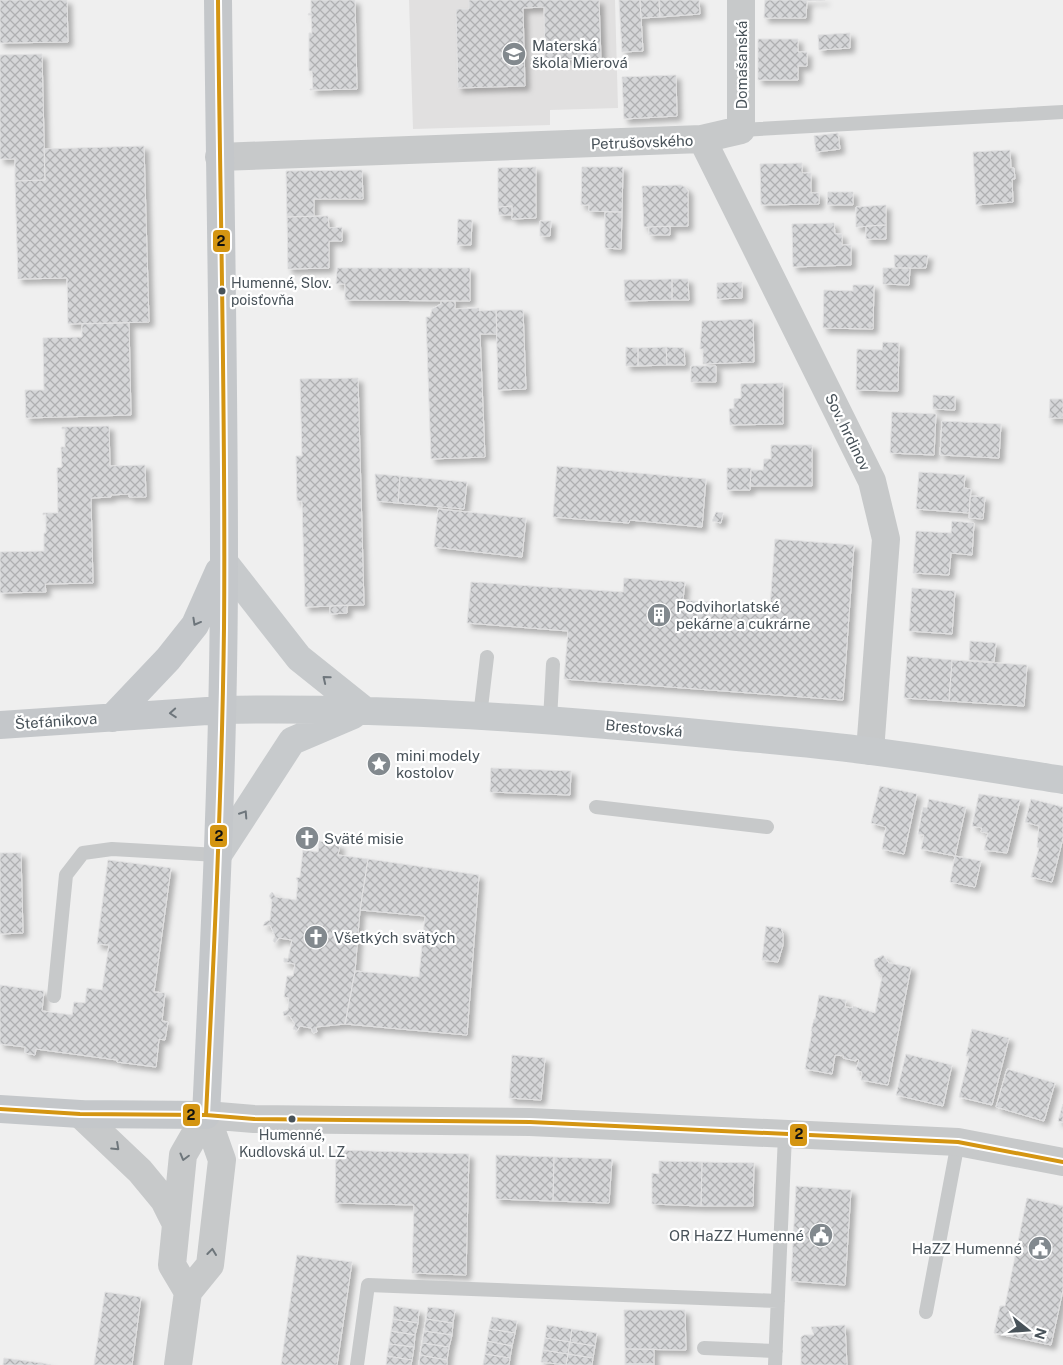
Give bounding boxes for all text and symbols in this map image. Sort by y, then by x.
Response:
street label: Domašanská [733,21,750,109]
place label: Materská škola Mierová [532,37,628,71]
school or university icon: Materská škola Mierová [501,41,527,67]
street label: Petrušovského [590,132,694,152]
line badge: 2 [212,229,231,253]
text: 2 [217,233,226,249]
place label: Humenné, Slov. poisťovňa [231,275,331,308]
marker: Humenné, Slov. poisťovňa [217,286,227,296]
street label: Sov. hrdinov [822,391,874,474]
place label: Podvihorlatské pekárne a cukrárne [676,598,811,632]
building icon: Podvihorlatské pekárne a cukrárne [646,602,672,628]
one-way arrow [192,616,202,625]
one-way arrow [323,677,332,685]
one-way arrow [169,707,177,718]
street label: Štefánikova [14,710,98,732]
street label: Brestovská [605,716,683,740]
place label: mini modely kostolov [396,747,480,781]
place icon: mini modely kostolov [366,751,392,777]
one-way arrow [238,811,248,820]
line badge: 2 [209,824,228,848]
church icon: Sväté misie [294,825,320,851]
text: 2 [215,828,224,844]
place label: Sväté misie [324,830,404,847]
church icon: Všetkých svätých [303,924,329,950]
place label: Všetkých svätých [334,929,455,946]
line badge: 2 [182,1103,201,1127]
text: 2 [187,1107,196,1123]
marker: Humenné, Kudlovská ul. LZ [287,1114,297,1124]
line badge: 2 [789,1123,808,1147]
text: 2 [795,1126,804,1142]
place label: Humenné, Kudlovská ul. LZ [239,1127,345,1160]
one-way arrow [110,1141,119,1150]
one-way arrow [179,1153,190,1162]
public building icon: OR HaZZ Humenné [808,1222,834,1248]
place label: OR HaZZ Humenné [669,1227,804,1244]
public building icon: HaZZ Humenné [1027,1235,1053,1261]
place label: HaZZ Humenné [912,1240,1022,1257]
one-way arrow [206,1247,217,1255]
north arrow [1003,1305,1053,1355]
text: N [1031,1326,1050,1341]

